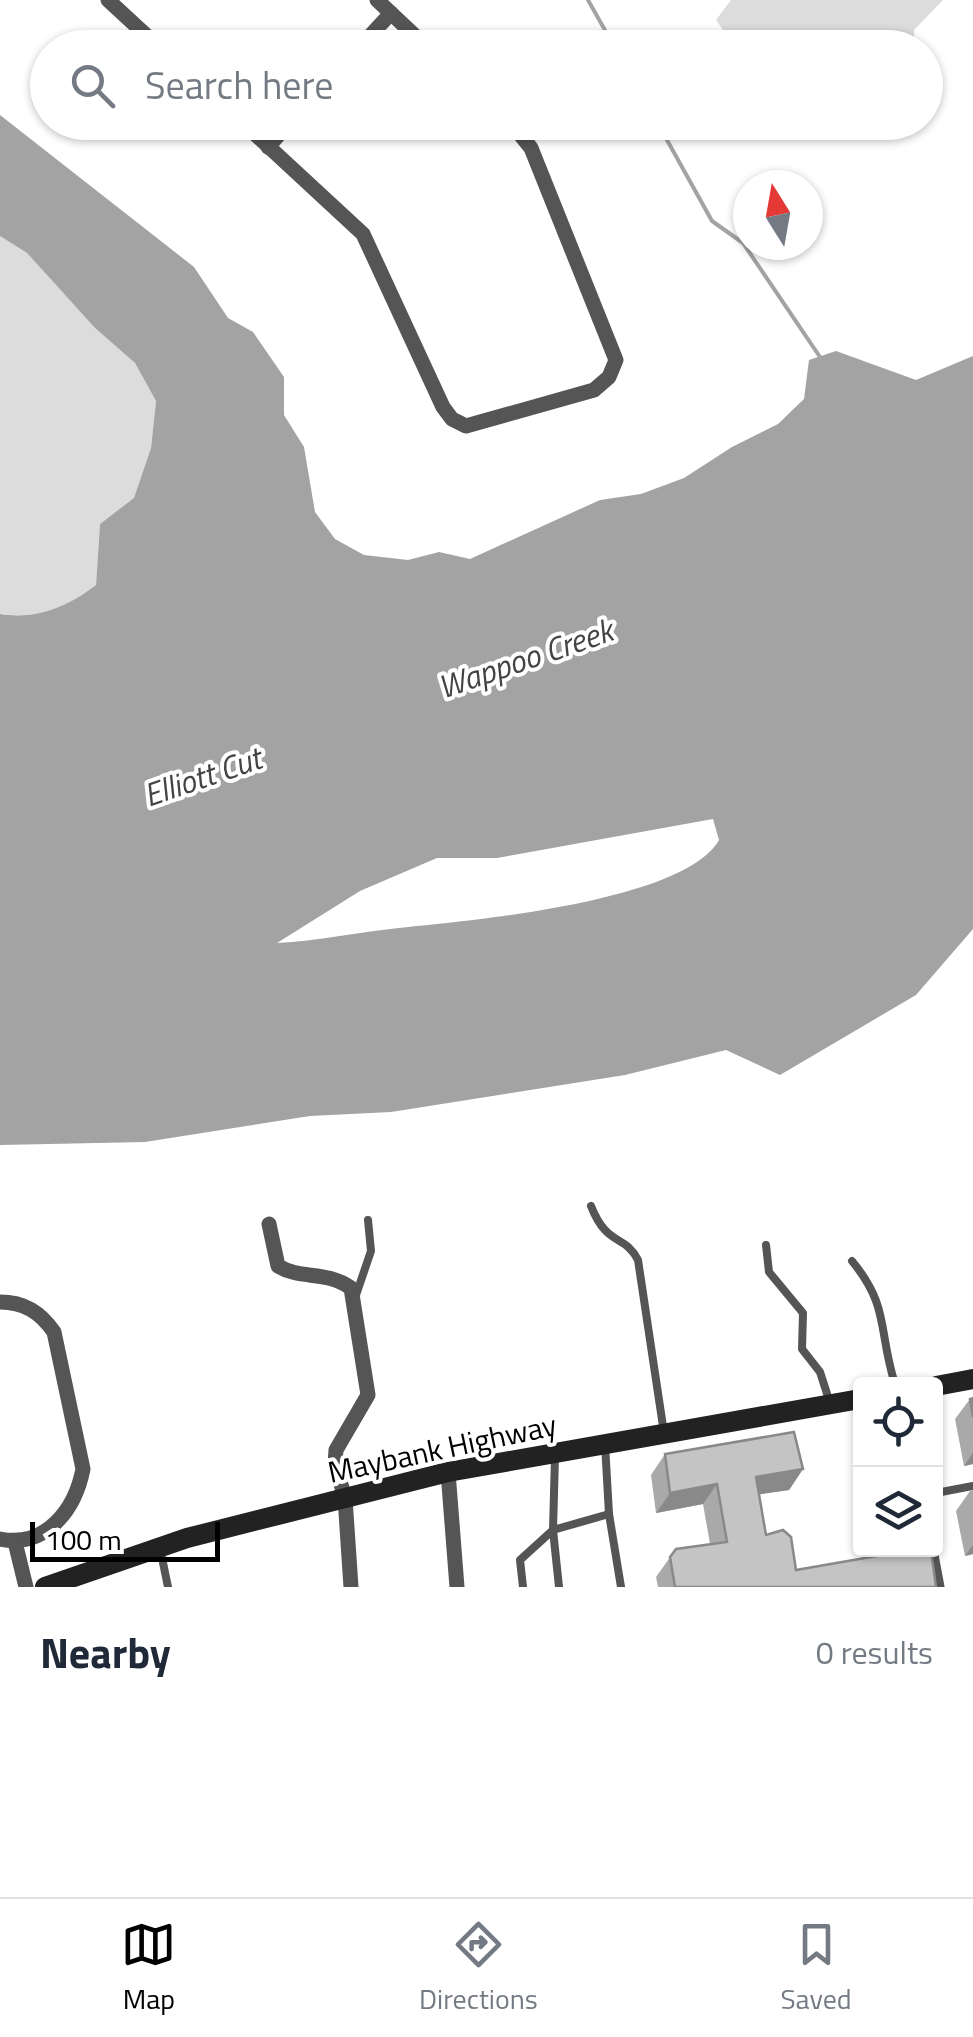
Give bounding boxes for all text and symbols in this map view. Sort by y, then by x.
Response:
search box [30,30,943,140]
text: Search here [145,56,333,114]
icon: search [65,58,120,113]
north arrow [733,170,823,260]
water label: Wappoo Creek [431,604,622,710]
water label: Elliott Cut [137,732,271,818]
map controls [853,1377,943,1557]
button: locate [853,1377,943,1467]
street label: Maybank Highway [323,1401,561,1495]
button: layers [853,1467,943,1557]
scale bar [30,1517,220,1562]
text: 100 m [45,1518,122,1561]
text: Nearby [40,1620,171,1684]
text: 0 results [816,1628,933,1676]
tab: Map [121,1917,176,2020]
tab: Directions [419,1917,538,2020]
tab: Saved [780,1917,852,2020]

